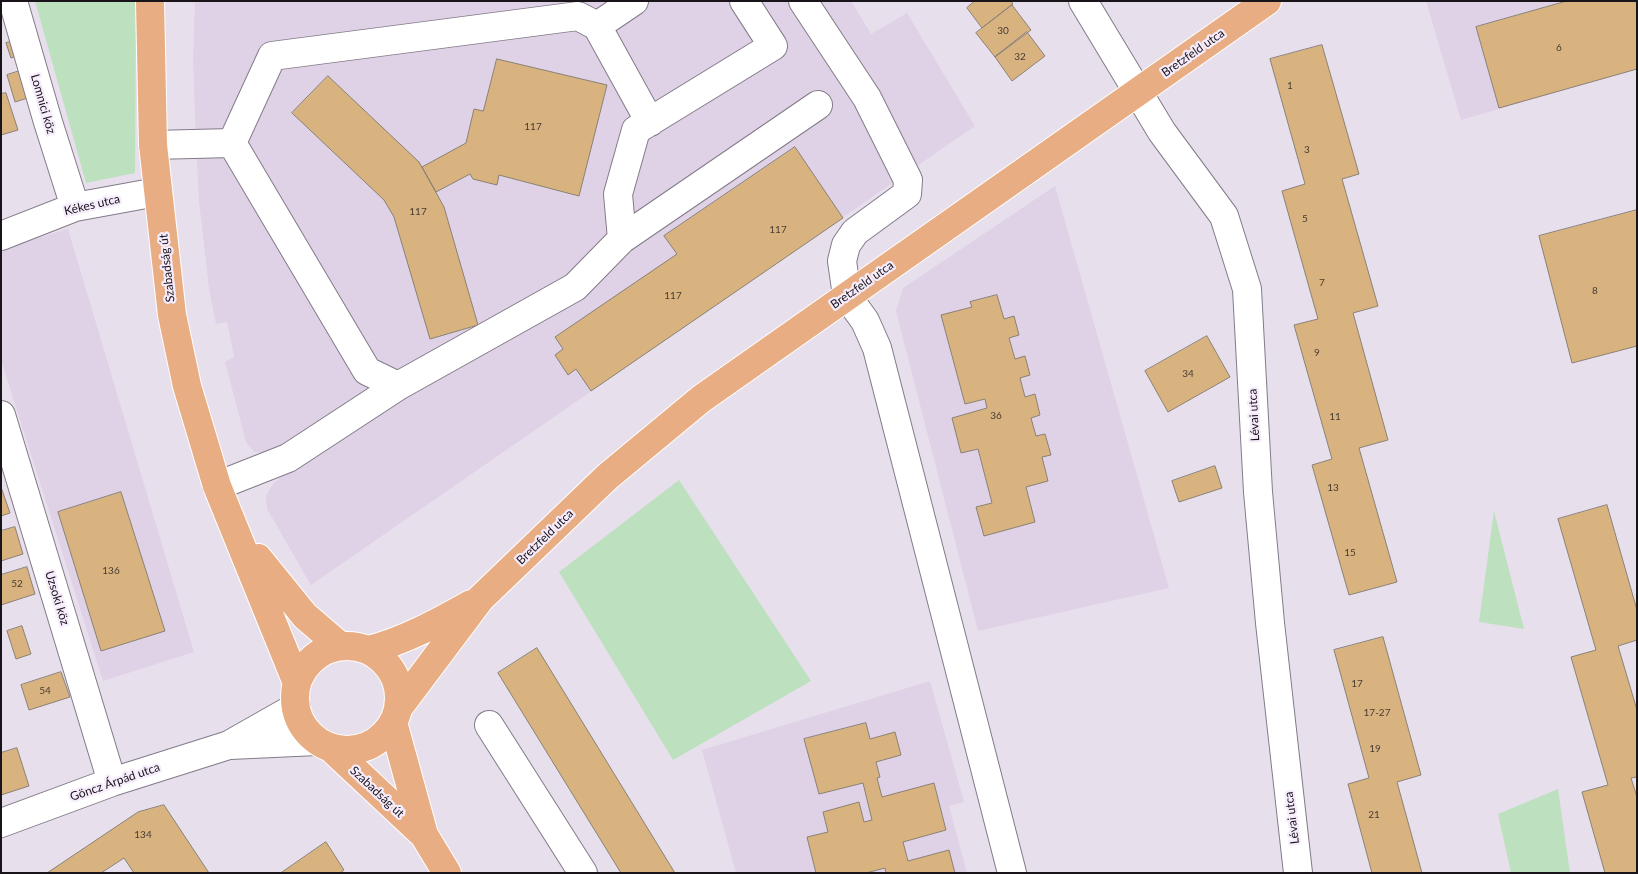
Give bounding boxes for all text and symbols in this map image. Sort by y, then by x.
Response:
house number: 30 [997,25,1009,37]
street label: Bretzfeld utca [1159,26,1227,80]
house number: 6 [1556,42,1562,54]
house number: 32 [1014,51,1026,63]
street label: Lomnici köz [28,72,58,136]
house number: 1 [1287,80,1293,92]
house number: 117 [524,121,542,133]
house number: 3 [1304,144,1310,156]
street label: Kékes utca [63,192,121,218]
house number: 117 [409,206,427,218]
house number: 5 [1302,213,1308,225]
house number: 117 [769,224,787,236]
street label: Szabadság út [156,233,178,303]
street label: Bretzfeld utca [828,258,896,312]
house number: 7 [1319,277,1325,289]
house number: 8 [1592,285,1598,297]
house number: 117 [664,290,682,302]
house number: 9 [1314,347,1320,359]
house number: 34 [1182,368,1194,380]
street label: Lévai utca [1245,388,1263,442]
house number: 36 [990,410,1002,422]
house number: 11 [1329,411,1341,423]
house number: 13 [1327,482,1339,494]
street label: Bretzfeld utca [514,506,576,568]
house number: 15 [1344,547,1356,559]
house number: 136 [102,565,120,577]
street label: Uzsoki köz [42,569,72,627]
house number: 52 [11,578,23,590]
house number: 17 [1351,678,1363,690]
house number: 54 [39,685,51,697]
house number: 17-27 [1364,707,1390,719]
house number: 19 [1369,743,1381,755]
street label: Göncz Árpád utca [68,760,162,804]
street label: Szabadság út [347,763,407,821]
street label: Lévai utca [1282,791,1302,845]
house number: 21 [1368,809,1380,821]
house number: 134 [134,829,152,841]

